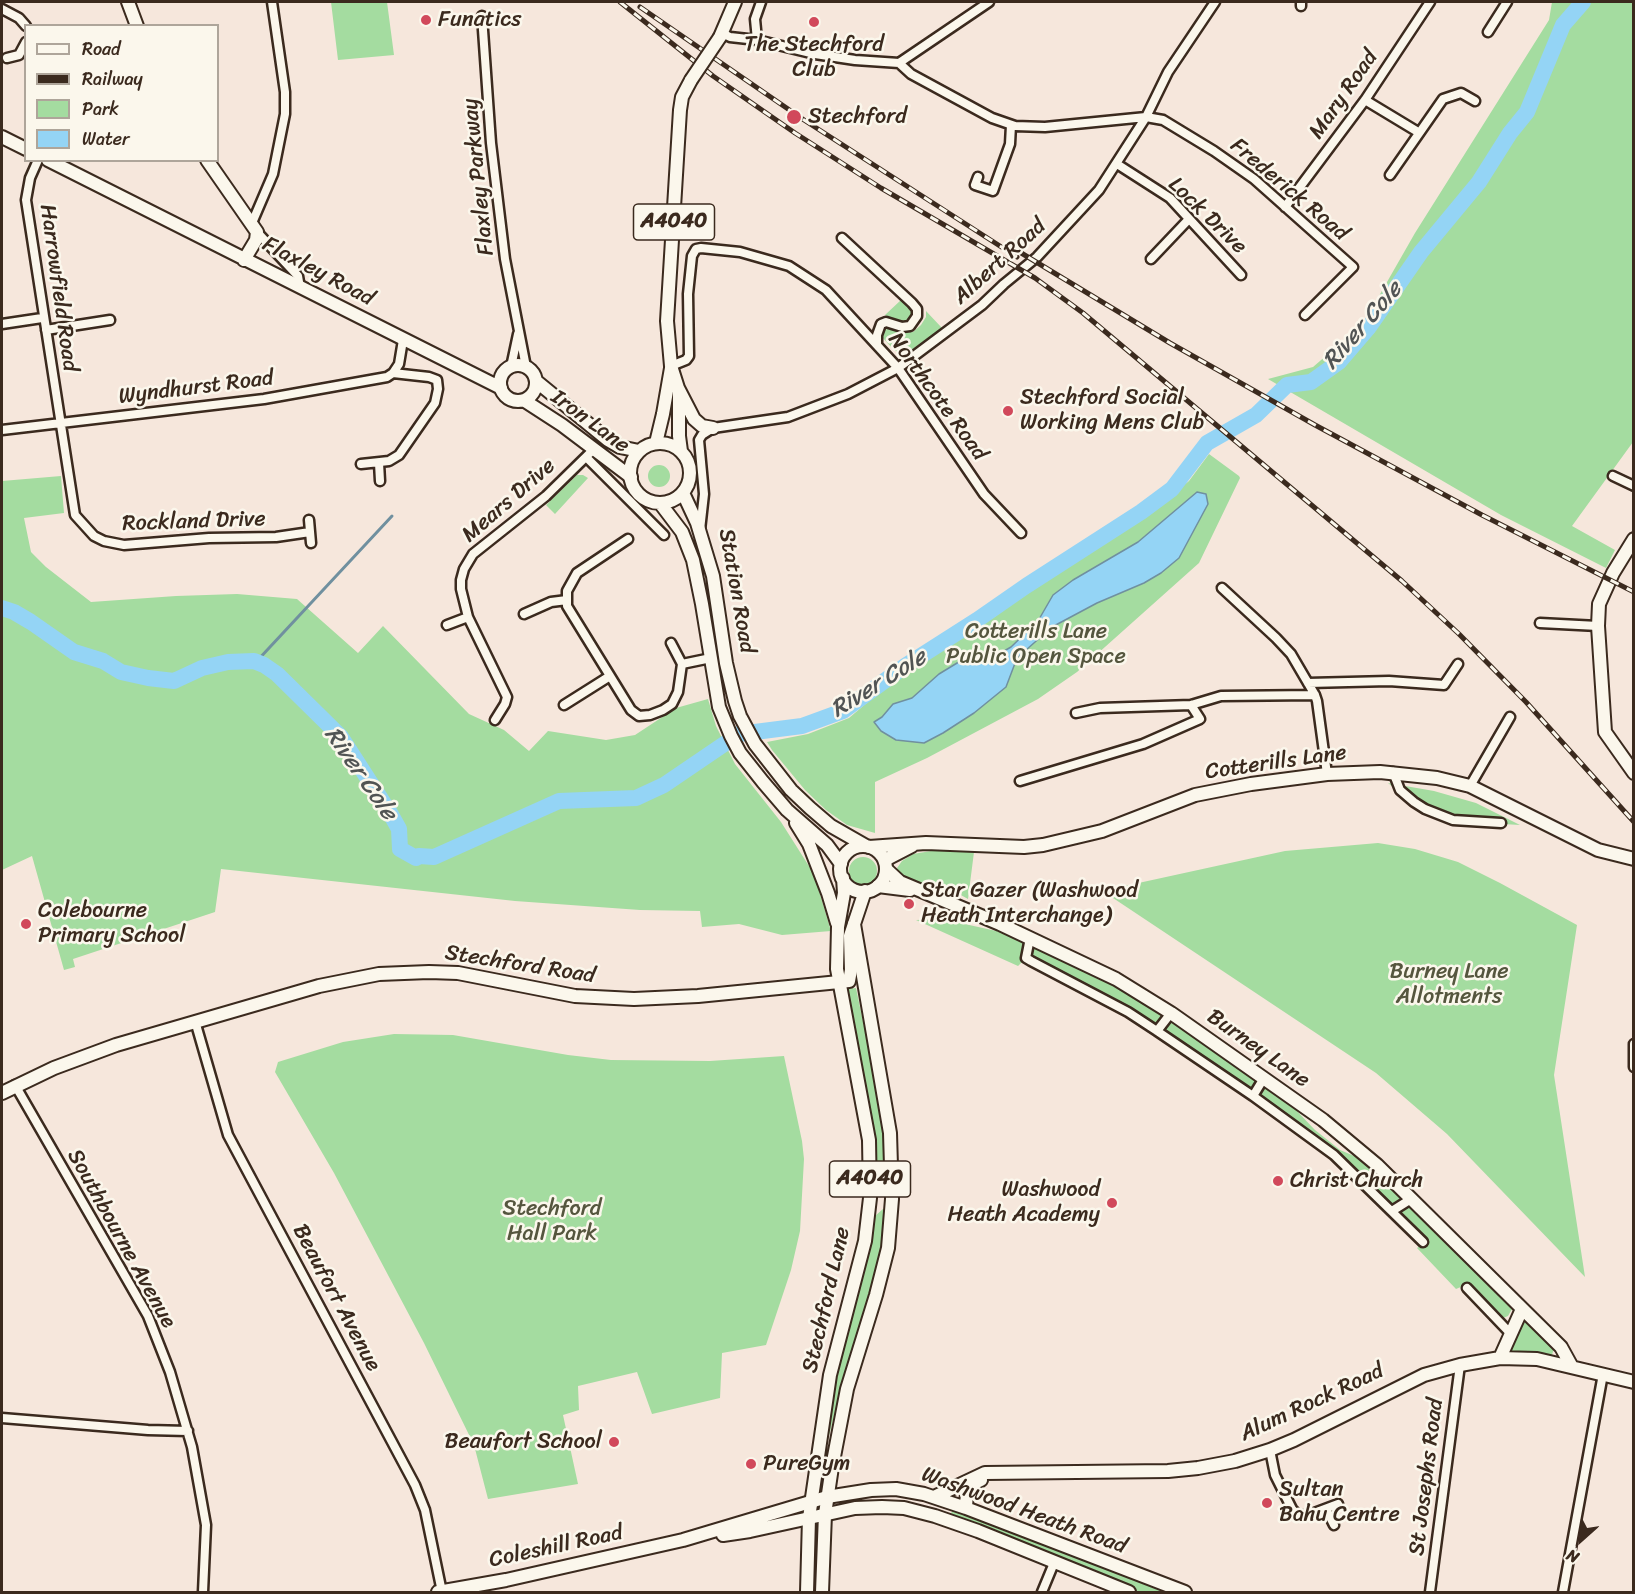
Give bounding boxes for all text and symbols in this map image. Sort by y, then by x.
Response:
place label: Funatics [438,7,521,33]
marker: Funatics [419,13,433,27]
marker: The Stechford Club [807,15,821,29]
legend [24,24,219,162]
place label: The Stechford Club [744,32,884,84]
text: Road [82,33,121,65]
street label: Mary Road [1304,46,1384,144]
text: Railway [82,63,143,95]
text: Park [82,93,119,125]
street label: Flaxley Parkway [458,97,500,257]
place label: Stechford [808,104,907,130]
marker: Stechford [785,108,803,126]
text: Water [82,123,129,155]
street label: Frederick Road [1225,133,1353,247]
street label: Lock Drive [1162,172,1252,260]
street label: Harrowfield Road [33,203,83,373]
road number: A4040 [634,204,714,240]
street label: Albert Road [948,214,1052,310]
street label: Flaxley Road [258,232,378,312]
water label: River Cole [1317,276,1409,376]
street label: Northcote Road [882,328,992,466]
street label: Wyndhurst Road [117,365,275,411]
street label: Iron Lane [545,385,635,459]
place label: Stechford Social Working Mens Club [1020,385,1204,436]
marker: Stechford Social Working Mens Club [1001,404,1015,418]
street label: Mears Drive [457,453,561,549]
street label: Rockland Drive [122,506,266,538]
street label: Station Road [712,527,760,655]
park label: Cotterills Lane Public Open Space [946,619,1126,670]
water label: River Cole [826,643,932,725]
water label: River Cole [317,722,403,826]
street label: Cotterills Lane [1204,740,1348,786]
place label: Star Gazer (Washwood Heath Interchange) [921,878,1138,930]
marker: Star Gazer (Washwood Heath Interchange) [902,897,916,911]
place label: Colebourne Primary School [38,898,185,950]
marker: Colebourne Primary School [19,917,33,931]
street label: Stechford Road [443,940,597,990]
park label: Burney Lane Allotments [1389,959,1509,1010]
street label: Burney Lane [1202,1004,1314,1094]
street label: Southbourne Avenue [61,1145,181,1333]
road number: A4040 [830,1161,910,1197]
place label: Christ Church [1290,1168,1423,1194]
marker: Christ Church [1271,1174,1285,1188]
place label: Washwood Heath Academy [948,1177,1100,1228]
park label: Stechford Hall Park [503,1196,601,1248]
marker: Washwood Heath Academy [1105,1196,1119,1210]
street label: Beaufort Avenue [286,1220,386,1376]
street label: Stechford Lane [797,1225,857,1375]
street label: Alum Rock Road [1236,1358,1388,1448]
street label: St Josephs Road [1404,1397,1450,1557]
place label: Beaufort School [445,1429,602,1455]
marker: Beaufort School [607,1435,621,1449]
place label: PureGym [763,1451,850,1477]
marker: PureGym [744,1457,758,1471]
street label: Washwood Heath Road [918,1462,1130,1560]
place label: Sultan Bahu Centre [1279,1477,1400,1528]
marker: Sultan Bahu Centre [1260,1496,1274,1510]
north arrow [1551,1510,1611,1570]
street label: Coleshill Road [487,1520,625,1574]
text: N [1561,1541,1584,1572]

